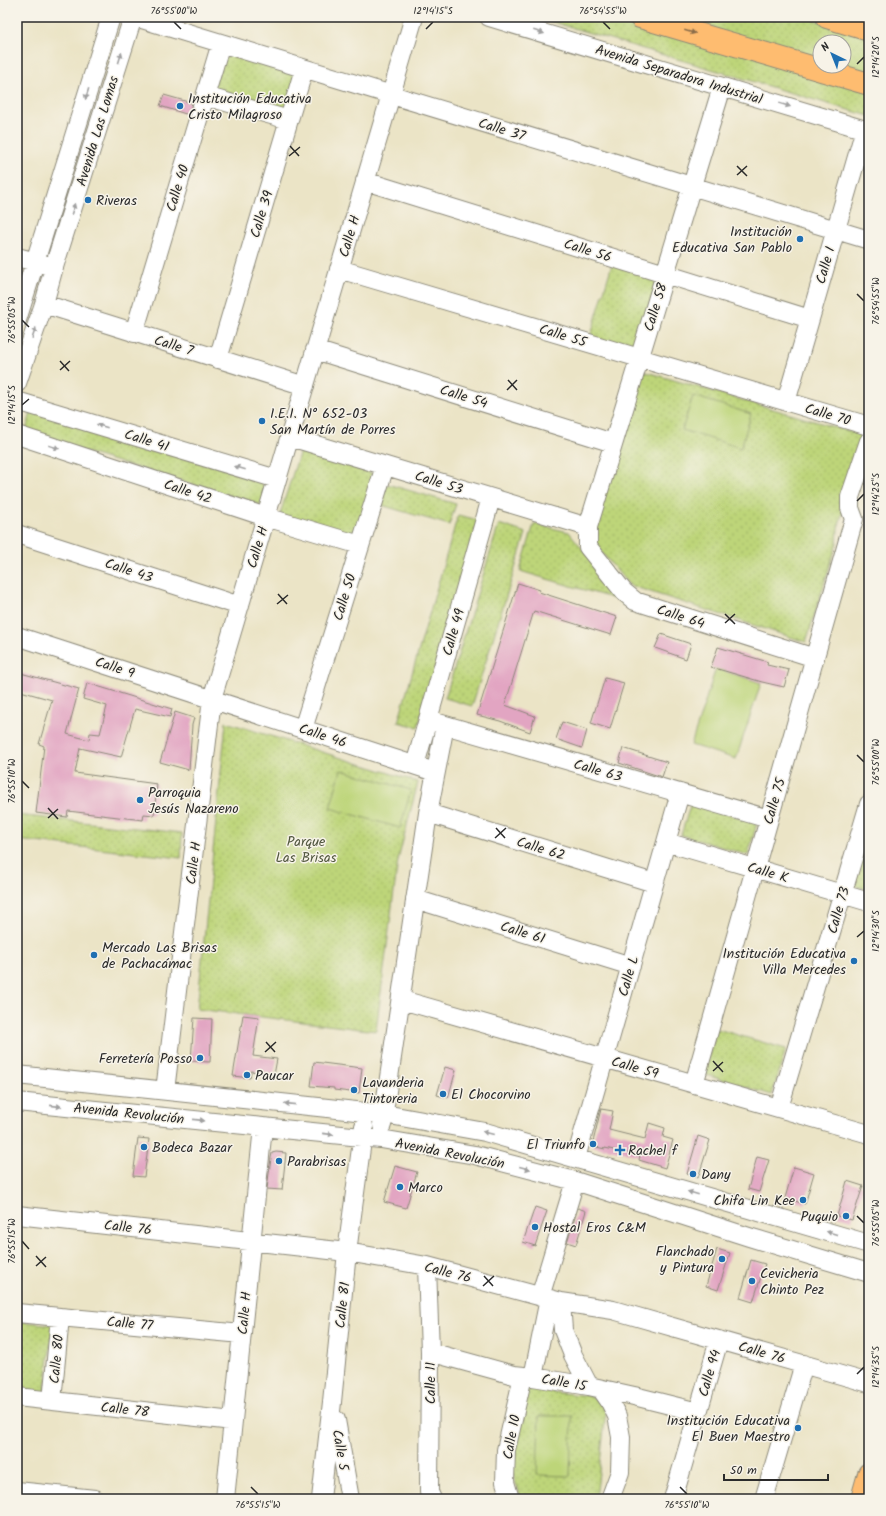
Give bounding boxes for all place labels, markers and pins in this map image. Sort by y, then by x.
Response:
place label: Institución Educativa Cristo Milagroso [188,88,312,126]
marker: Institución Educativa Cristo Milagroso [175,101,185,111]
place label: Riveras [96,190,137,212]
marker: Riveras [83,195,93,205]
place label: Institución Educativa San Pablo [672,221,792,259]
marker: Institución Educativa San Pablo [795,234,805,244]
place label: I.E.I. N° 652-03 San Martín de Porres [270,403,396,441]
marker: I.E.I. N° 652-03 San Martín de Porres [257,416,267,426]
place label: Parroquia Jesús Nazareno [148,782,239,820]
marker: Parroquia Jesús Nazareno [135,795,145,805]
place label: Mercado Las Brisas de Pachacámac [102,937,217,975]
place label: Institución Educativa Villa Mercedes [722,943,846,981]
marker: Mercado Las Brisas de Pachacámac [89,950,99,960]
marker: Institución Educativa Villa Mercedes [849,956,859,966]
place label: Ferretería Posso [99,1048,192,1070]
marker: Ferretería Posso [195,1053,205,1063]
place label: Paucar [255,1065,295,1087]
marker: Paucar [242,1070,252,1080]
place label: Lavanderia Tintoreria [362,1072,424,1110]
place label: El Chocorvino [451,1084,531,1106]
marker: Lavanderia Tintoreria [349,1085,359,1095]
marker: El Chocorvino [438,1089,448,1099]
place label: El Triunfo [527,1134,585,1156]
place label: Bodeca Bazar [152,1137,233,1159]
marker: El Triunfo [588,1139,598,1149]
place label: Rachel f [628,1140,679,1162]
marker: Bodeca Bazar [139,1142,149,1152]
marker: Rachel f [615,1145,625,1155]
place label: Parabrisas [287,1151,346,1173]
marker: Parabrisas [274,1156,284,1166]
place label: Dany [701,1164,731,1186]
marker: Dany [688,1169,698,1179]
place label: Marco [408,1177,443,1199]
marker: Marco [395,1182,405,1192]
place label: Chifa Lin Kee [713,1190,796,1212]
marker: Chifa Lin Kee [798,1195,808,1205]
place label: Puquio [801,1206,838,1228]
marker: Puquio [841,1211,851,1221]
place label: Hostal Eros C&M [543,1217,646,1239]
marker: Hostal Eros C&M [530,1222,540,1232]
place label: Flanchado y Pintura [656,1241,714,1279]
marker: Flanchado y Pintura [717,1254,727,1264]
place label: Cevicheria Chinto Pez [760,1263,824,1301]
marker: Cevicheria Chinto Pez [747,1276,757,1286]
place label: Institución Educativa El Buen Maestro [666,1410,790,1448]
marker: Institución Educativa El Buen Maestro [793,1423,803,1433]

